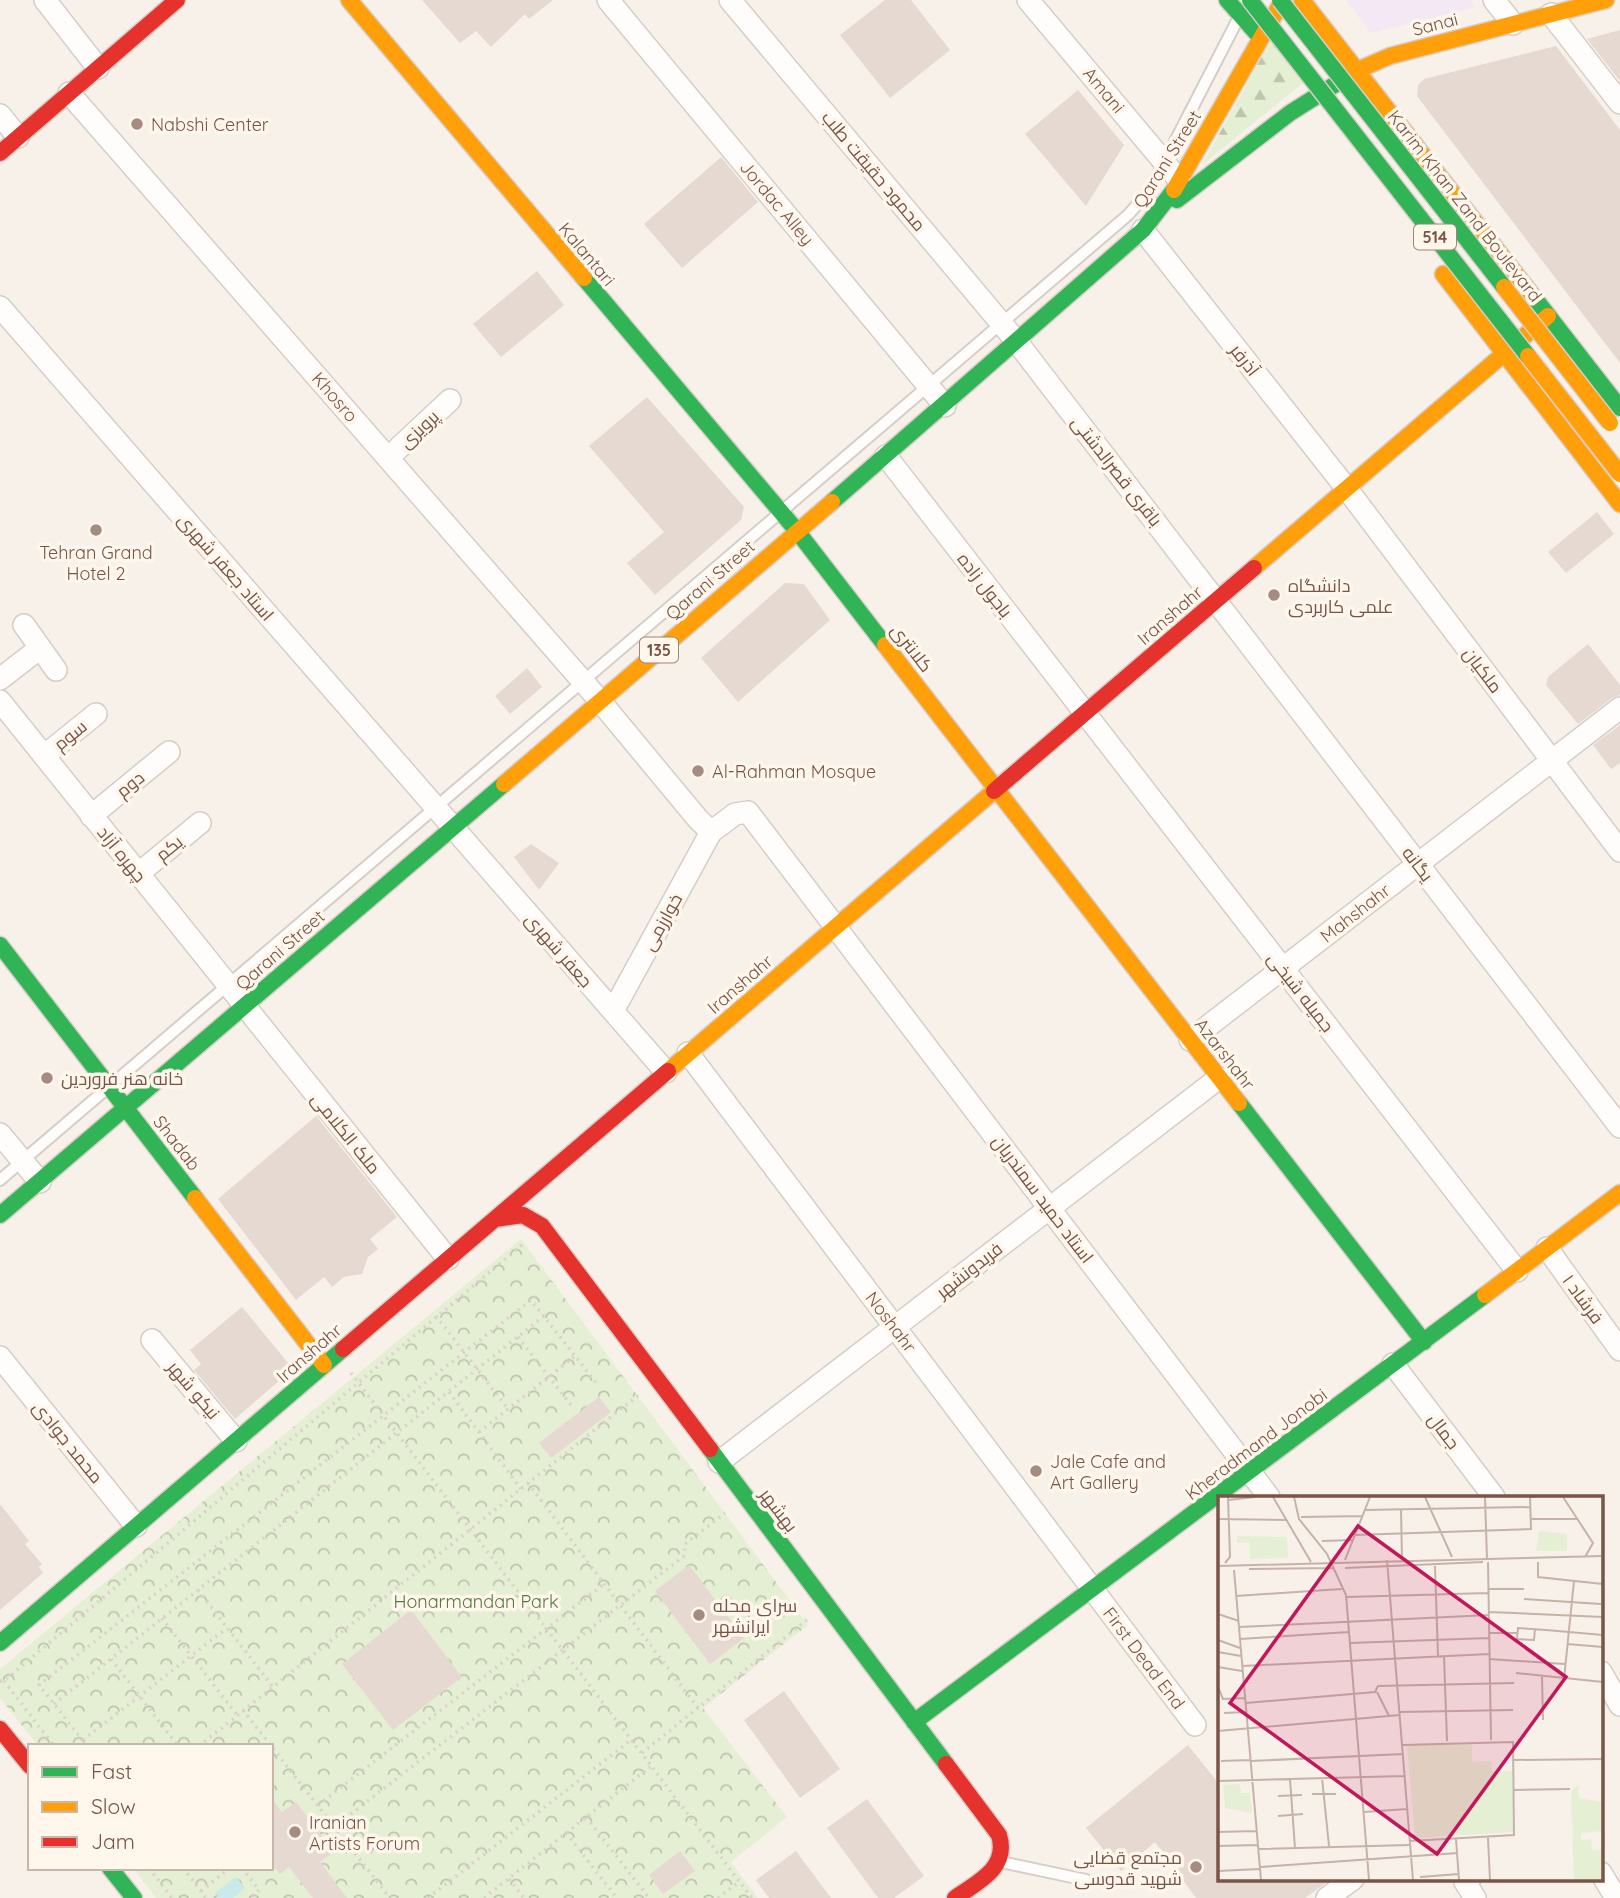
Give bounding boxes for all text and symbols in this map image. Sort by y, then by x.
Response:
street label: Sanai [1410,7,1460,41]
street label: Amani [1078,62,1130,118]
street label: Karim Khan Zand Boulevard [1383,105,1547,307]
street label: محمود حقیقت طلب [817,106,931,236]
street label: Qarani Street [1128,106,1206,212]
place label: Nabshi Center [151,113,269,136]
marker: Nabshi Center [129,116,145,132]
street label: Jordac Alley [735,156,819,250]
street label: Kalantari [554,217,620,291]
road number: 514 [1414,224,1456,249]
street label: آذرفر [1225,338,1265,381]
street label: Khosro [307,367,363,427]
street label: پرویزی [394,405,445,454]
street label: باقری قصرالدشتی [1067,411,1167,531]
street label: استاد جعفر شهری [173,508,279,626]
marker: Tehran Grand Hotel 2 [88,522,104,538]
street label: Qarani Street [661,535,759,625]
place label: Tehran Grand Hotel 2 [39,541,153,585]
street label: باجول زاده [952,548,1018,622]
place label: دانشگاه علمی کاربردی [1288,574,1393,618]
street label: Iranshahr [1133,580,1207,650]
marker: دانشگاه علمی کاربردی [1266,587,1282,603]
street label: کلانتری [886,619,938,677]
road number: 135 [640,638,678,663]
street label: ملکیان [1458,643,1508,697]
street label: سوم [49,715,92,756]
place label: Al-Rahman Mosque [712,760,876,783]
marker: Al-Rahman Mosque [690,763,706,779]
street label: دوم [111,766,149,803]
street label: چهره آزاد [92,821,152,887]
street label: یکم [151,830,188,867]
street label: یگانه [1397,842,1439,886]
street label: Mahshahr [1315,878,1395,948]
street label: خوارزمی [637,889,687,955]
street label: Qarani Street [231,905,329,995]
street label: جعفر شهری [520,908,598,992]
street label: جمیله شیخی [1263,947,1339,1037]
street label: Iranshahr [703,949,777,1019]
street label: Azarshahr [1190,1013,1260,1095]
place label: خانه هنر فروردین [61,1067,183,1090]
marker: خانه هنر فروردین [39,1070,55,1086]
street label: ملک الکلامی [306,1088,386,1178]
street label: Shadab [148,1111,206,1175]
street label: استاد حمید سمندریان [987,1130,1099,1268]
street label: فریدونشهر [930,1237,1007,1304]
street label: فرشاد ۱ [1557,1270,1609,1328]
street label: Noshahr [861,1287,921,1357]
street label: Iranshahr [272,1318,346,1388]
street label: نیکو شهر [162,1355,225,1424]
street label: Kheradmand Jonobi [1180,1383,1332,1505]
street label: محمد جوادی [28,1396,108,1488]
street label: جمال [1423,1408,1465,1454]
place label: Jale Cafe and Art Gallery [1050,1450,1166,1494]
marker: Jale Cafe and Art Gallery [1028,1463,1044,1479]
street label: بهشهر [754,1483,803,1537]
inset map [1218,1496,1602,1881]
park label: Honarmandan Park [393,1590,559,1613]
place label: سرای محله ایرانشهر [712,1594,797,1638]
street label: First Dead End [1098,1602,1190,1714]
marker: سرای محله ایرانشهر [691,1607,707,1623]
legend [28,1744,273,1870]
text: Fast [91,1758,132,1784]
text: Slow [91,1793,136,1819]
place label: Iranian Artists Forum [309,1811,420,1855]
marker: Iranian Artists Forum [287,1824,303,1840]
text: Jam [91,1828,135,1854]
place label: مجتمع قضایی شهید قدوسی [1074,1846,1182,1890]
marker: مجتمع قضایی شهید قدوسی [1188,1859,1204,1875]

